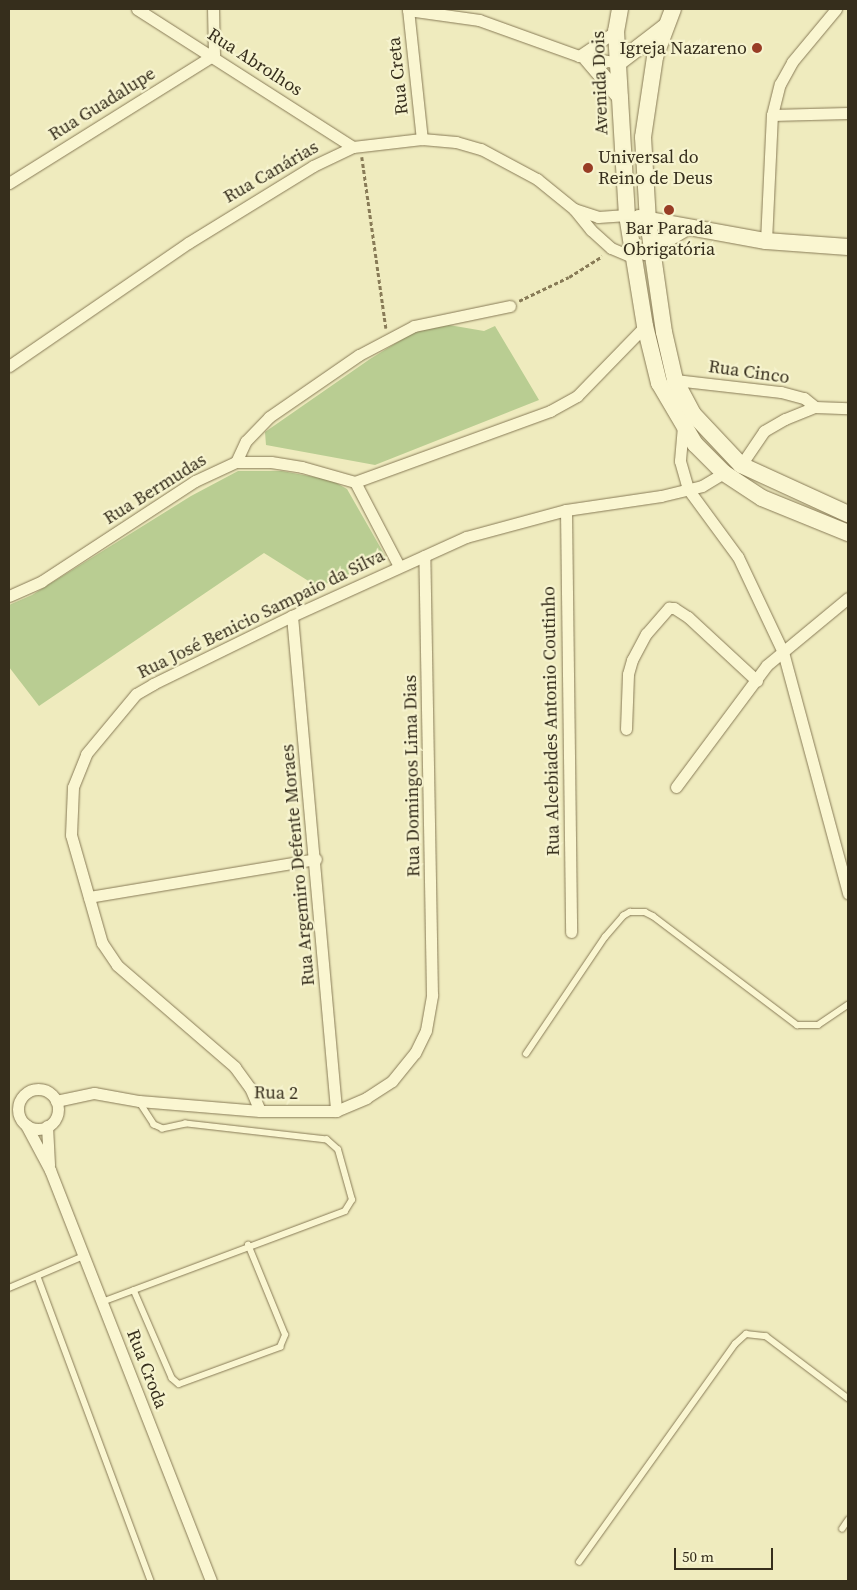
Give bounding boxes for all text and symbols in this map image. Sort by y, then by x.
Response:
street label: Rua Abrolhos [204,23,306,101]
street label: Avenida Dois [587,31,613,135]
street label: Rua Creta [383,36,413,116]
place label: Igreja Nazareno [620,37,747,59]
marker: Igreja Nazareno [751,42,763,54]
street label: Rua Guadalupe [45,63,159,145]
street label: Rua Canárias [220,136,322,208]
place label: Universal do Reino de Deus [598,147,713,190]
marker: Universal do Reino de Deus [582,162,594,174]
marker: Bar Parada Obrigatória [663,204,675,216]
place label: Bar Parada Obrigatória [623,218,715,260]
street label: Rua Cinco [707,356,791,388]
street label: Rua Bermudas [100,449,210,529]
street label: Rua José Benicio Sampaio da Silva [134,545,388,683]
street label: Rua Alcebiades Antonio Coutinho [538,586,564,856]
street label: Rua Domingos Lima Dias [399,675,425,877]
street label: Rua Argemiro Defente Moraes [277,743,319,987]
street label: Rua 2 [254,1082,298,1104]
street label: Rua Croda [122,1326,172,1412]
scale bar [677,1538,776,1570]
text: 50 m [682,1546,714,1567]

